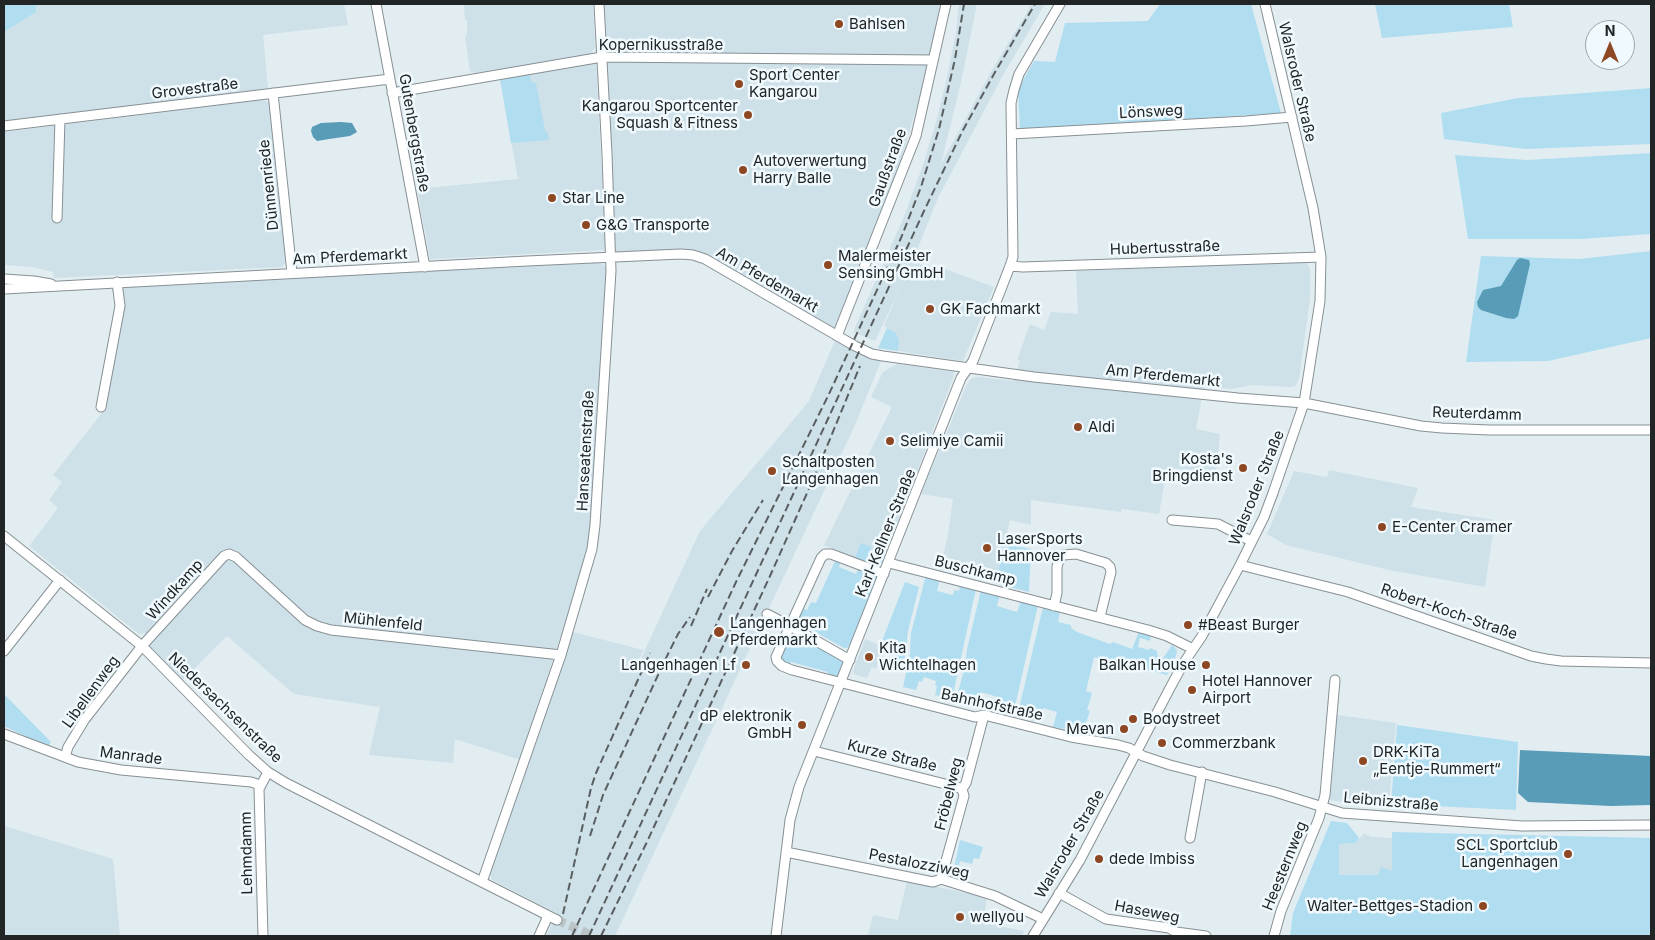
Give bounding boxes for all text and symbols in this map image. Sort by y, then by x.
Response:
place label: Bahlsen [849,15,905,33]
marker: Bahlsen [833,18,845,30]
street label: Walsroder Straße [1274,20,1320,144]
north arrow [1585,20,1635,70]
text: N [1605,22,1615,39]
street label: Kopernikusstraße [599,36,723,54]
place label: Sport Center Kangarou [749,66,840,101]
street label: Gutenbergstraße [395,72,433,194]
street label: Grovestraße [151,75,239,103]
marker: Sport Center Kangarou [733,78,745,90]
place label: Kangarou Sportcenter Squash & Fitness [582,97,738,132]
street label: Lönsweg [1118,101,1184,123]
marker: Kangarou Sportcenter Squash & Fitness [742,109,754,121]
street label: Gaußstraße [865,126,911,210]
street label: Dünnenriede [255,139,283,231]
place label: Autoverwertung Harry Balle [753,152,867,187]
marker: Autoverwertung Harry Balle [737,164,749,176]
place label: Star Line [562,189,625,207]
marker: Star Line [546,192,558,204]
place label: G&G Transporte [596,216,710,234]
marker: G&G Transporte [580,219,592,231]
street label: Hubertusstraße [1110,237,1220,259]
street label: Am Pferdemarkt [713,243,821,317]
street label: Am Pferdemarkt [292,245,408,269]
place label: Malermeister Sensing GmbH [838,247,944,282]
marker: Malermeister Sensing GmbH [822,259,834,271]
place label: GK Fachmarkt [940,300,1040,318]
marker: GK Fachmarkt [924,303,936,315]
street label: Am Pferdemarkt [1105,361,1221,391]
street label: Hanseatenstraße [574,390,598,512]
street label: Reuterdamm [1432,403,1522,425]
place label: Aldi [1088,418,1115,436]
marker: Aldi [1072,421,1084,433]
street label: Walsroder Straße [1226,428,1288,548]
place label: Selimiye Camii [900,432,1003,450]
marker: Selimiye Camii [884,435,896,447]
place label: Kosta's Bringdienst [1152,450,1233,485]
place label: Schaltposten Langenhagen [782,453,879,488]
marker: Kosta's Bringdienst [1237,462,1249,474]
marker: Schaltposten Langenhagen [766,465,778,477]
street label: Karl-Kellner-Straße [852,466,920,600]
place label: E-Center Cramer [1392,518,1512,536]
marker: E-Center Cramer [1376,521,1388,533]
place label: LaserSports Hannover [997,530,1083,565]
marker: LaserSports Hannover [981,542,993,554]
street label: Buschkamp [933,552,1017,590]
street label: Windkamp [143,556,207,624]
street label: Robert-Koch-Straße [1378,580,1520,644]
street label: Mühlenfeld [343,609,423,635]
place label: Langenhagen Pferdemarkt [730,614,827,649]
place label: #Beast Burger [1198,616,1299,634]
marker: #Beast Burger [1182,619,1194,631]
marker: Langenhagen Pferdemarkt [712,625,726,639]
place label: Kita Wichtelhagen [879,639,976,674]
street label: Niedersachsenstraße [164,649,286,767]
marker: Kita Wichtelhagen [863,651,875,663]
street label: Libellenweg [59,652,123,732]
place label: Langenhagen Lf [621,656,736,674]
place label: Balkan House [1099,656,1196,674]
marker: Langenhagen Lf [740,659,752,671]
marker: Balkan House [1200,659,1212,671]
place label: Hotel Hannover Airport [1202,672,1312,707]
marker: Hotel Hannover Airport [1186,684,1198,696]
street label: Bahnhofstraße [939,685,1045,725]
place label: dP elektronik GmbH [700,707,792,742]
place label: Bodystreet [1143,710,1220,728]
marker: Bodystreet [1127,713,1139,725]
marker: dP elektronik GmbH [796,719,808,731]
place label: Mevan [1066,720,1114,738]
marker: Mevan [1118,723,1130,735]
place label: Commerzbank [1172,734,1276,752]
street label: Kurze Straße [845,736,939,776]
marker: Commerzbank [1156,737,1168,749]
street label: Manrade [99,743,163,769]
place label: DRK-KiTa „Eentje-Rummert“ [1373,743,1501,778]
marker: DRK-KiTa „Eentje-Rummert“ [1357,755,1369,767]
street label: Fröbelweg [931,756,967,832]
street label: Walsroder Straße [1032,786,1108,902]
street label: Leibnizstraße [1343,789,1439,815]
street label: Lehmdamm [237,811,257,895]
street label: Heesternweg [1259,819,1311,913]
place label: SCL Sportclub Langenhagen [1456,836,1558,871]
street label: Pestalozziweg [867,845,971,883]
marker: SCL Sportclub Langenhagen [1562,848,1574,860]
place label: dede Imbiss [1109,850,1195,868]
marker: dede Imbiss [1093,853,1105,865]
street label: Haseweg [1113,897,1181,927]
place label: Walter-Bettges-Stadion [1307,897,1473,915]
marker: Walter-Bettges-Stadion [1477,900,1489,912]
place label: wellyou [970,908,1024,926]
marker: wellyou [954,911,966,923]

